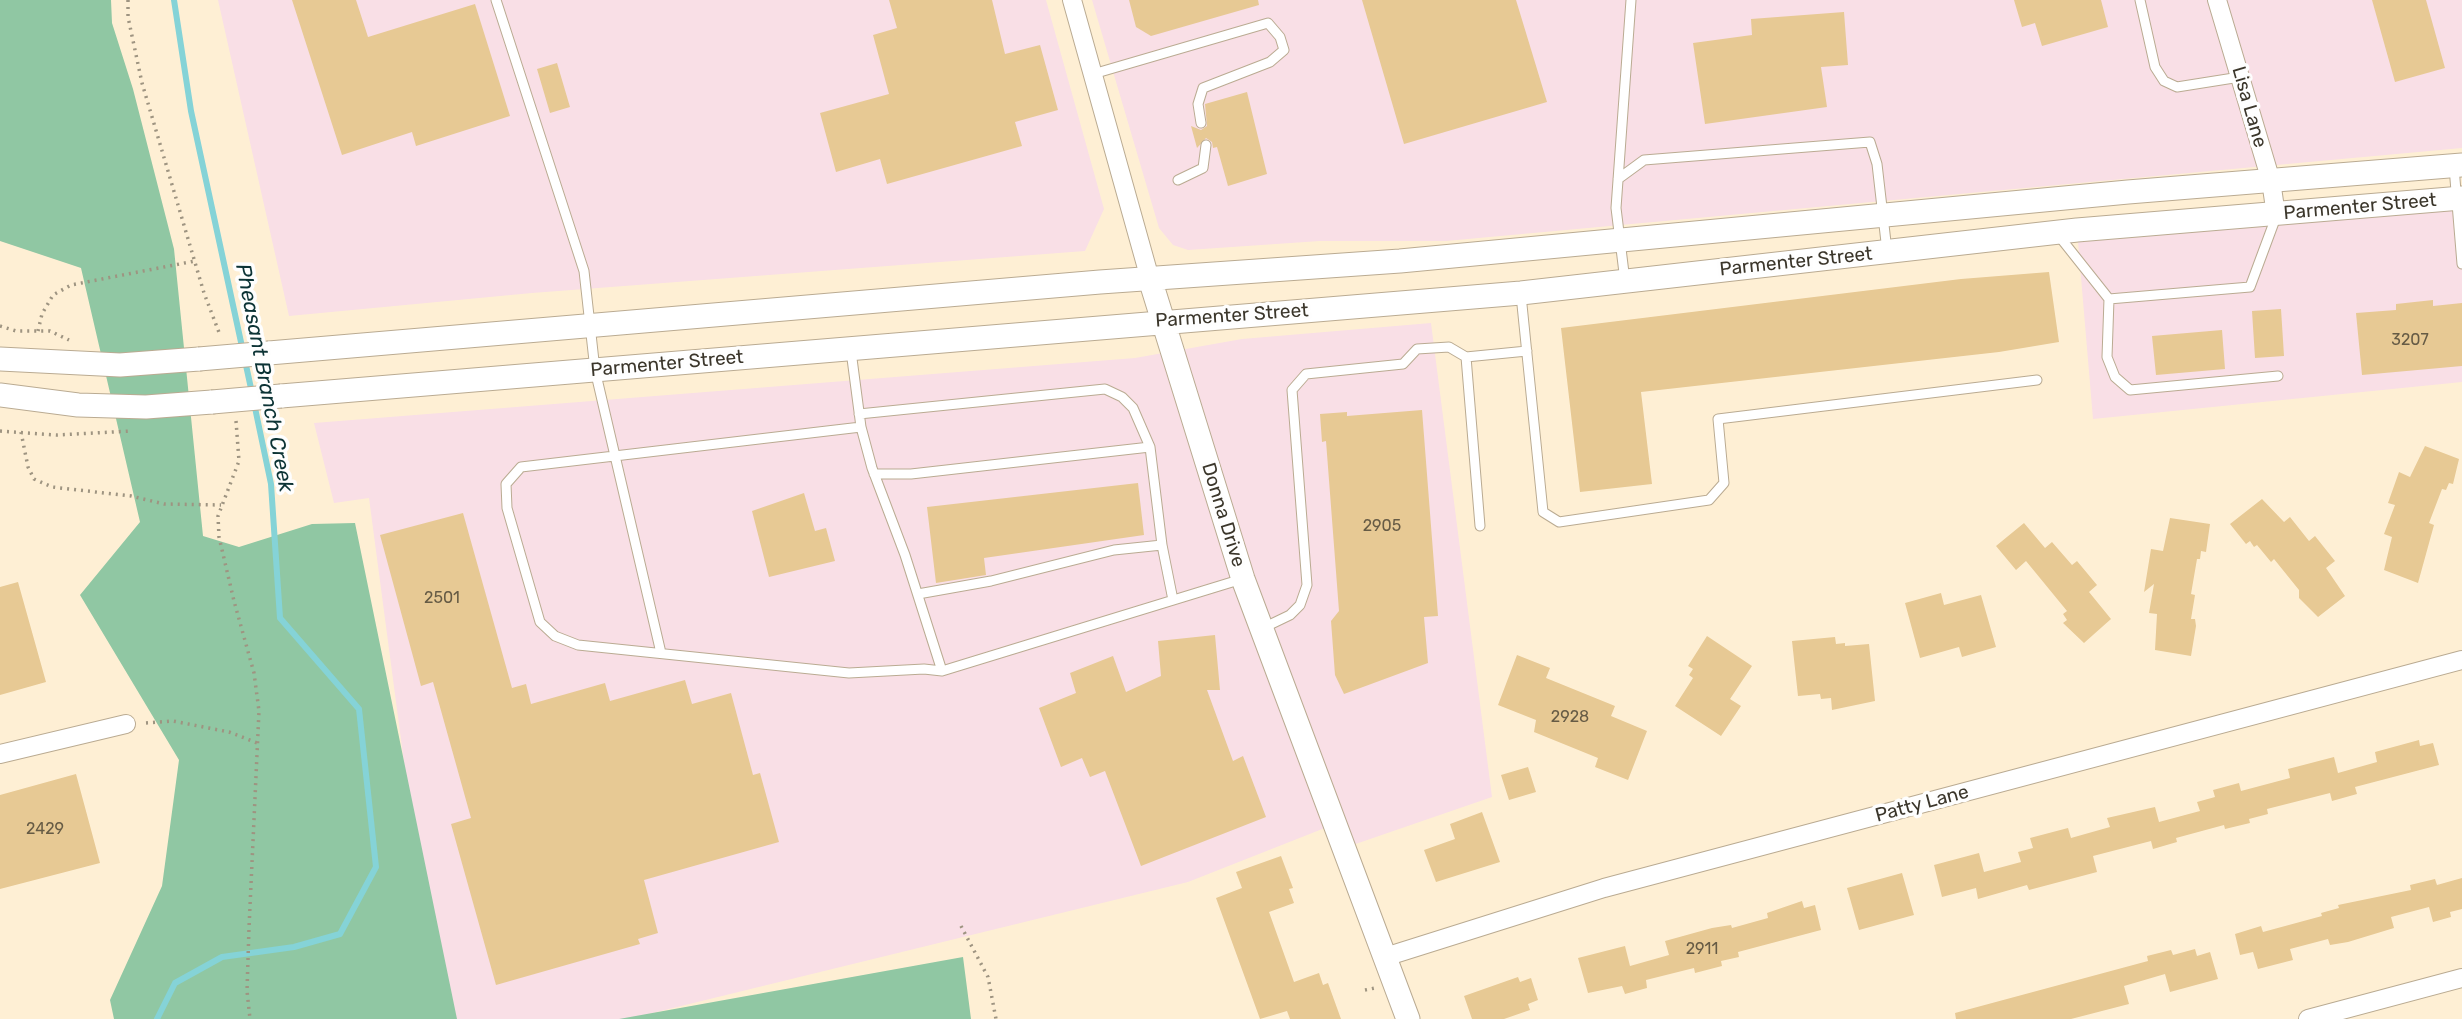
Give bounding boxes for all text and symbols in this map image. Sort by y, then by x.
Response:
street label: Lisa Lane [2227,64,2271,150]
street label: Parmenter Street [2283,189,2437,225]
street label: Parmenter Street [1718,243,1874,281]
water label: Pheasant Branch Creek [229,262,299,494]
street label: Parmenter Street [1155,299,1309,333]
house number: 3207 [2391,330,2429,350]
street label: Parmenter Street [590,346,744,382]
street label: Donna Drive [1196,460,1250,570]
house number: 2905 [1363,516,1401,536]
house number: 2501 [424,588,460,608]
house number: 2928 [1551,707,1589,727]
street label: Patty Lane [1873,781,1971,827]
house number: 2429 [26,819,64,839]
house number: 2911 [1686,939,1718,959]

